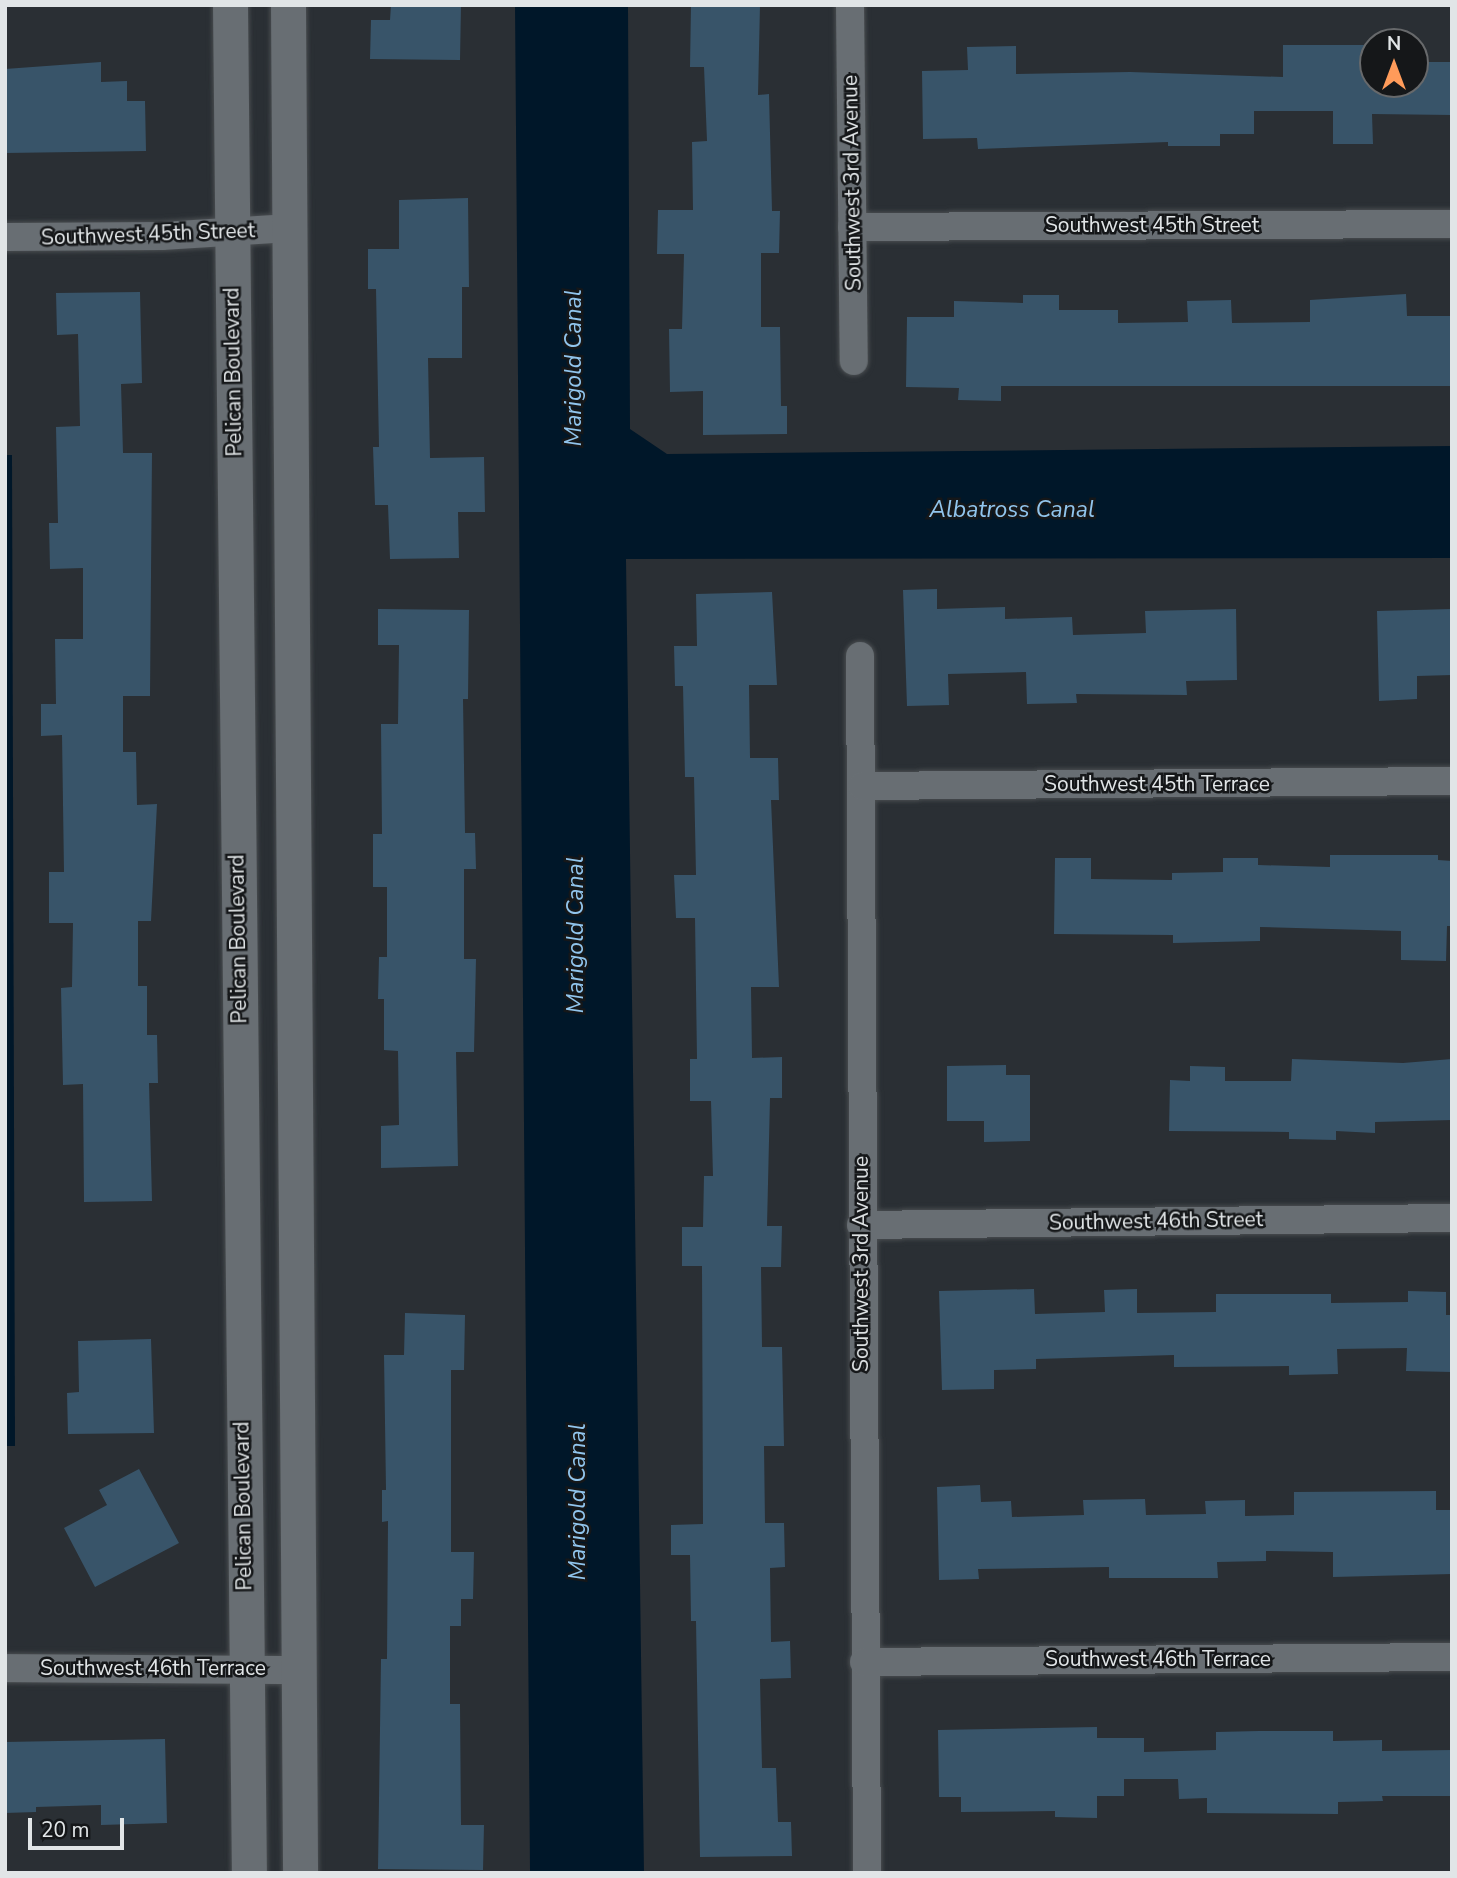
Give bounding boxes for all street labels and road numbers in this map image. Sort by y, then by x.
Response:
street label: Southwest 3rd Avenue [838,75,866,291]
street label: Southwest 45th Street [1045,212,1259,238]
street label: Southwest 45th Street [41,218,255,250]
street label: Pelican Boulevard [219,287,247,457]
street label: Southwest 45th Terrace [1044,771,1270,797]
street label: Pelican Boulevard [224,854,252,1024]
street label: Southwest 3rd Avenue [848,1156,874,1372]
street label: Southwest 46th Street [1049,1207,1263,1235]
street label: Pelican Boulevard [229,1421,257,1591]
street label: Southwest 46th Terrace [1045,1646,1271,1672]
street label: Southwest 46th Terrace [40,1655,266,1681]

